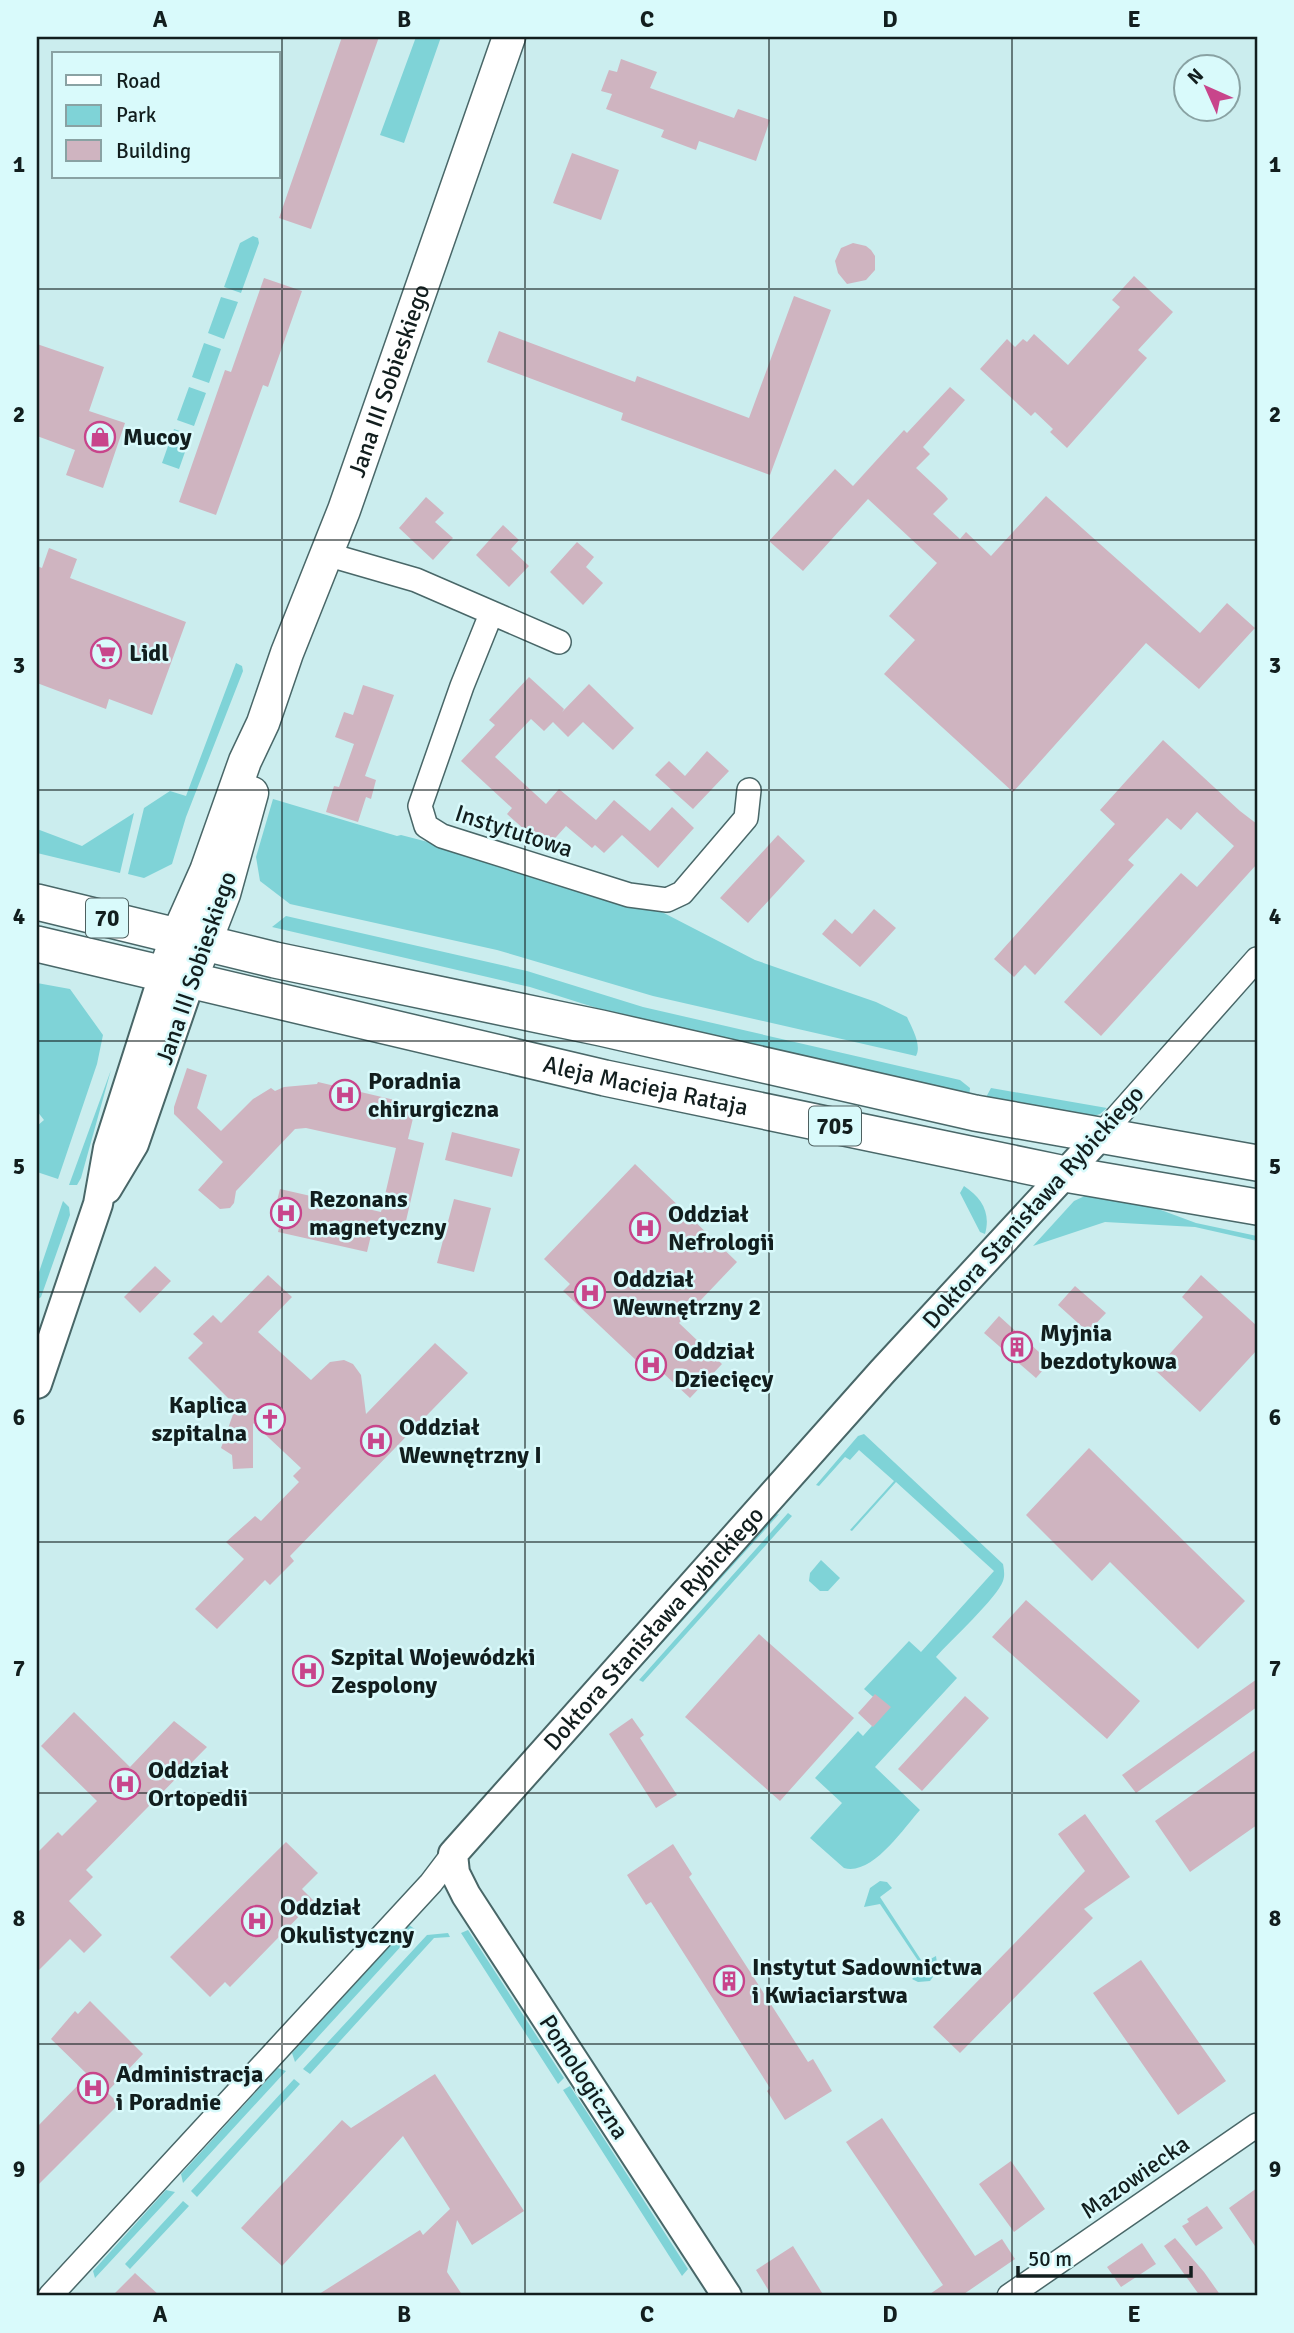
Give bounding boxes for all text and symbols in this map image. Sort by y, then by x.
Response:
text: A [153,5,168,34]
text: B [397,5,411,34]
text: C [640,5,654,34]
text: D [882,5,898,34]
text: E [1127,5,1141,34]
legend [52,52,280,178]
north arrow [1172,52,1242,122]
text: N [1183,64,1209,90]
text: Road [116,68,161,94]
text: Park [116,102,157,128]
text: Building [116,138,191,164]
text: 1 [13,150,25,179]
text: 1 [1269,150,1281,179]
street label: Jana III Sobieskiego [342,280,437,481]
text: 2 [13,400,25,429]
text: 2 [1269,400,1281,429]
shop icon: Mucoy [83,420,117,454]
place label: Mucoy [123,422,192,452]
supermarket icon: Lidl [89,636,123,670]
place label: Lidl [129,638,169,668]
text: 3 [13,651,25,680]
text: 3 [1269,651,1281,680]
street label: Instytutowa [451,798,577,864]
street label: Jana III Sobieskiego [149,867,243,1069]
road number: 70 [86,898,128,937]
text: 4 [13,902,25,931]
text: 4 [1269,902,1281,931]
street label: Aleja Macieja Rataja [540,1049,751,1122]
place label: Poradnia chirurgiczna [368,1066,499,1124]
hospital icon: Poradnia chirurgiczna [328,1078,362,1112]
street label: Doktora Stanisława Rybickiego [916,1079,1150,1335]
road number: 705 [809,1106,861,1146]
text: 5 [13,1152,25,1181]
text: 5 [1269,1152,1281,1181]
place label: Rezonans magnetyczny [309,1184,446,1242]
hospital icon: Rezonans magnetyczny [269,1196,303,1230]
place label: Oddział Nefrologii [668,1199,775,1257]
hospital icon: Oddział Nefrologii [628,1211,662,1245]
place label: Oddział Wewnętrzny 2 [613,1264,761,1322]
hospital icon: Oddział Wewnętrzny 2 [573,1276,607,1310]
place label: Myjnia bezdotykowa [1040,1318,1177,1376]
building icon: Myjnia bezdotykowa [1000,1330,1034,1364]
place label: Oddział Dziecięcy [674,1336,774,1394]
hospital icon: Oddział Dziecięcy [634,1348,668,1382]
place label: Kaplica szpitalna [151,1390,247,1448]
church icon: Kaplica szpitalna [253,1402,287,1436]
text: 6 [13,1403,25,1432]
text: 6 [1269,1403,1281,1432]
place label: Oddział Wewnętrzny I [399,1412,542,1470]
hospital icon: Oddział Wewnętrzny I [359,1424,393,1458]
street label: Doktora Stanisława Rybickiego [537,1500,770,1757]
place label: Szpital Wojewódzki Zespolony [331,1642,535,1700]
text: 7 [13,1654,25,1683]
hospital icon: Szpital Wojewódzki Zespolony [291,1654,325,1688]
text: 7 [1269,1654,1281,1683]
place label: Oddział Ortopedii [148,1755,248,1813]
hospital icon: Oddział Ortopedii [108,1767,142,1801]
place label: Oddział Okulistyczny [280,1892,414,1950]
text: 8 [13,1904,25,1933]
hospital icon: Oddział Okulistyczny [240,1904,274,1938]
text: 8 [1269,1904,1281,1933]
place label: Instytut Sadownictwa i Kwiaciarstwa [752,1952,982,2010]
building icon: Instytut Sadownictwa i Kwiaciarstwa [712,1964,746,1998]
street label: Pomologiczna [533,2009,635,2145]
place label: Administracja i Poradnie [116,2059,263,2117]
hospital icon: Administracja i Poradnie [76,2071,110,2105]
street label: Mazowiecka [1075,2129,1195,2225]
text: 9 [13,2155,25,2184]
text: 9 [1269,2155,1281,2184]
scale bar [1018,2235,1191,2279]
text: 50 m [1028,2246,1072,2272]
text: A [153,2300,168,2329]
text: B [397,2300,411,2329]
text: C [640,2300,654,2329]
text: D [882,2300,898,2329]
text: E [1127,2300,1141,2329]

